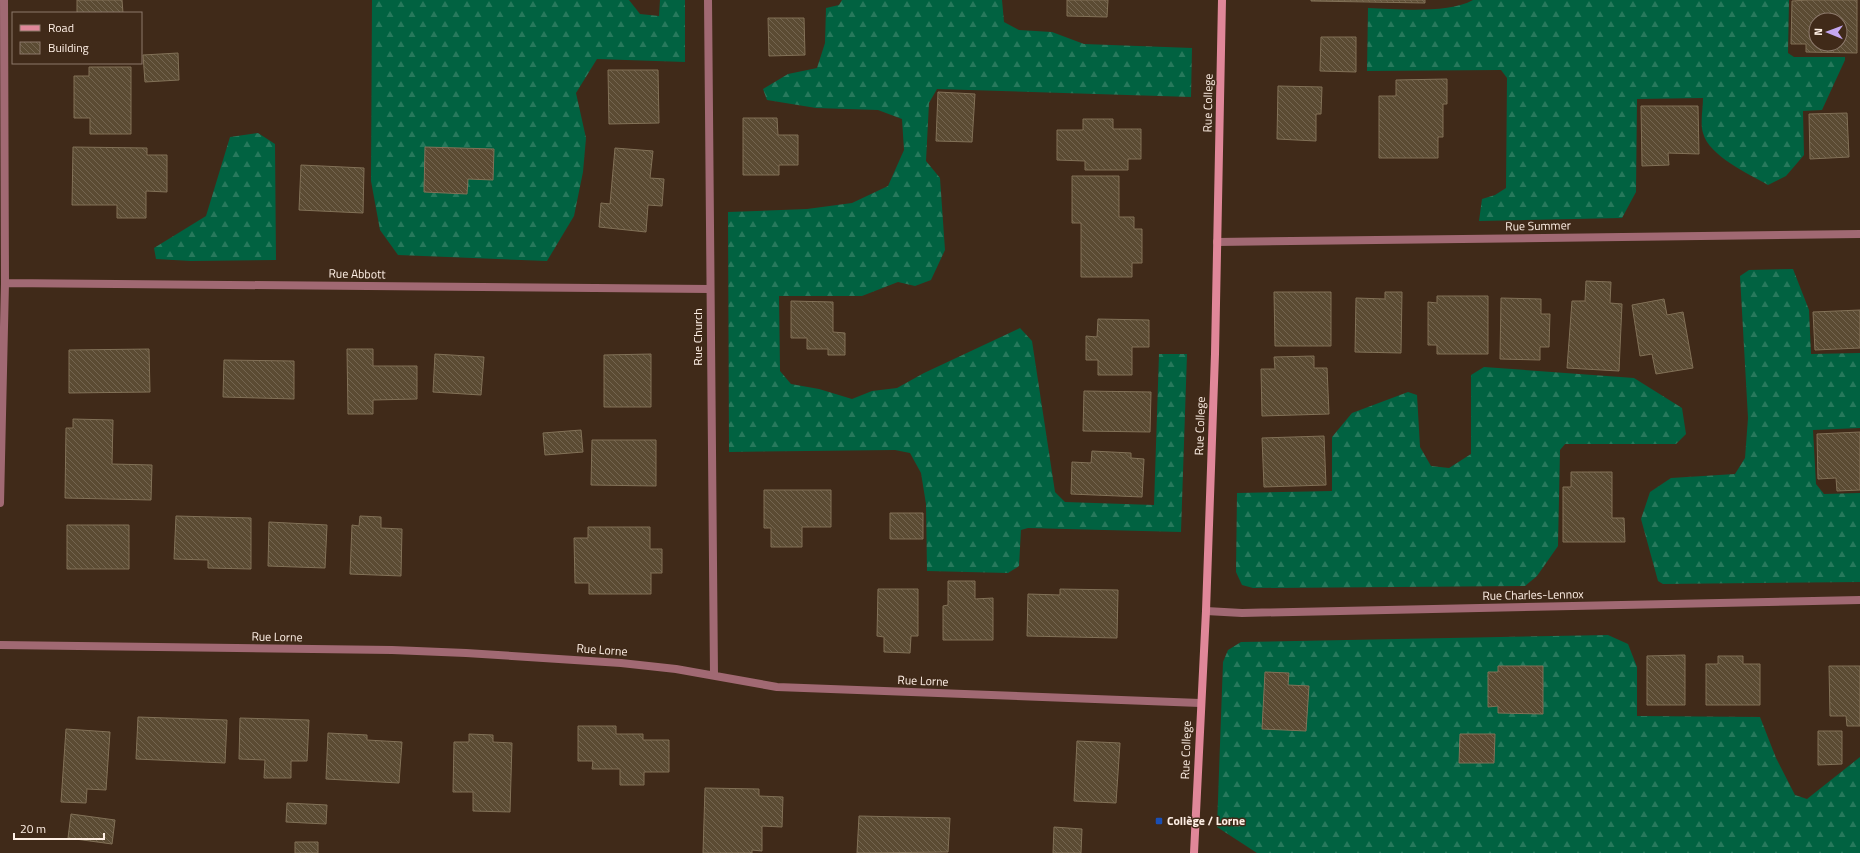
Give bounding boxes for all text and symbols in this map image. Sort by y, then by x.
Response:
legend [12,12,142,64]
north arrow [1808,12,1848,52]
text: Road [48,18,74,37]
text: N [1810,28,1826,36]
text: Building [48,38,89,57]
street label: Rue College [1197,73,1218,133]
street label: Rue Summer [1505,215,1571,236]
street label: Rue Abbott [328,264,386,284]
street label: Rue Church [688,308,707,366]
street label: Rue College [1189,396,1210,456]
street label: Rue Charles-Lennox [1482,584,1584,605]
street label: Rue Lorne [251,627,303,646]
street label: Rue Lorne [576,638,628,661]
street label: Rue Lorne [897,670,949,691]
street label: Rue College [1175,720,1196,780]
place label: Collège / Lorne [1167,811,1245,830]
scale bar [14,815,104,841]
marker: Collège / Lorne [1154,816,1164,826]
text: 20 m [20,819,46,838]

